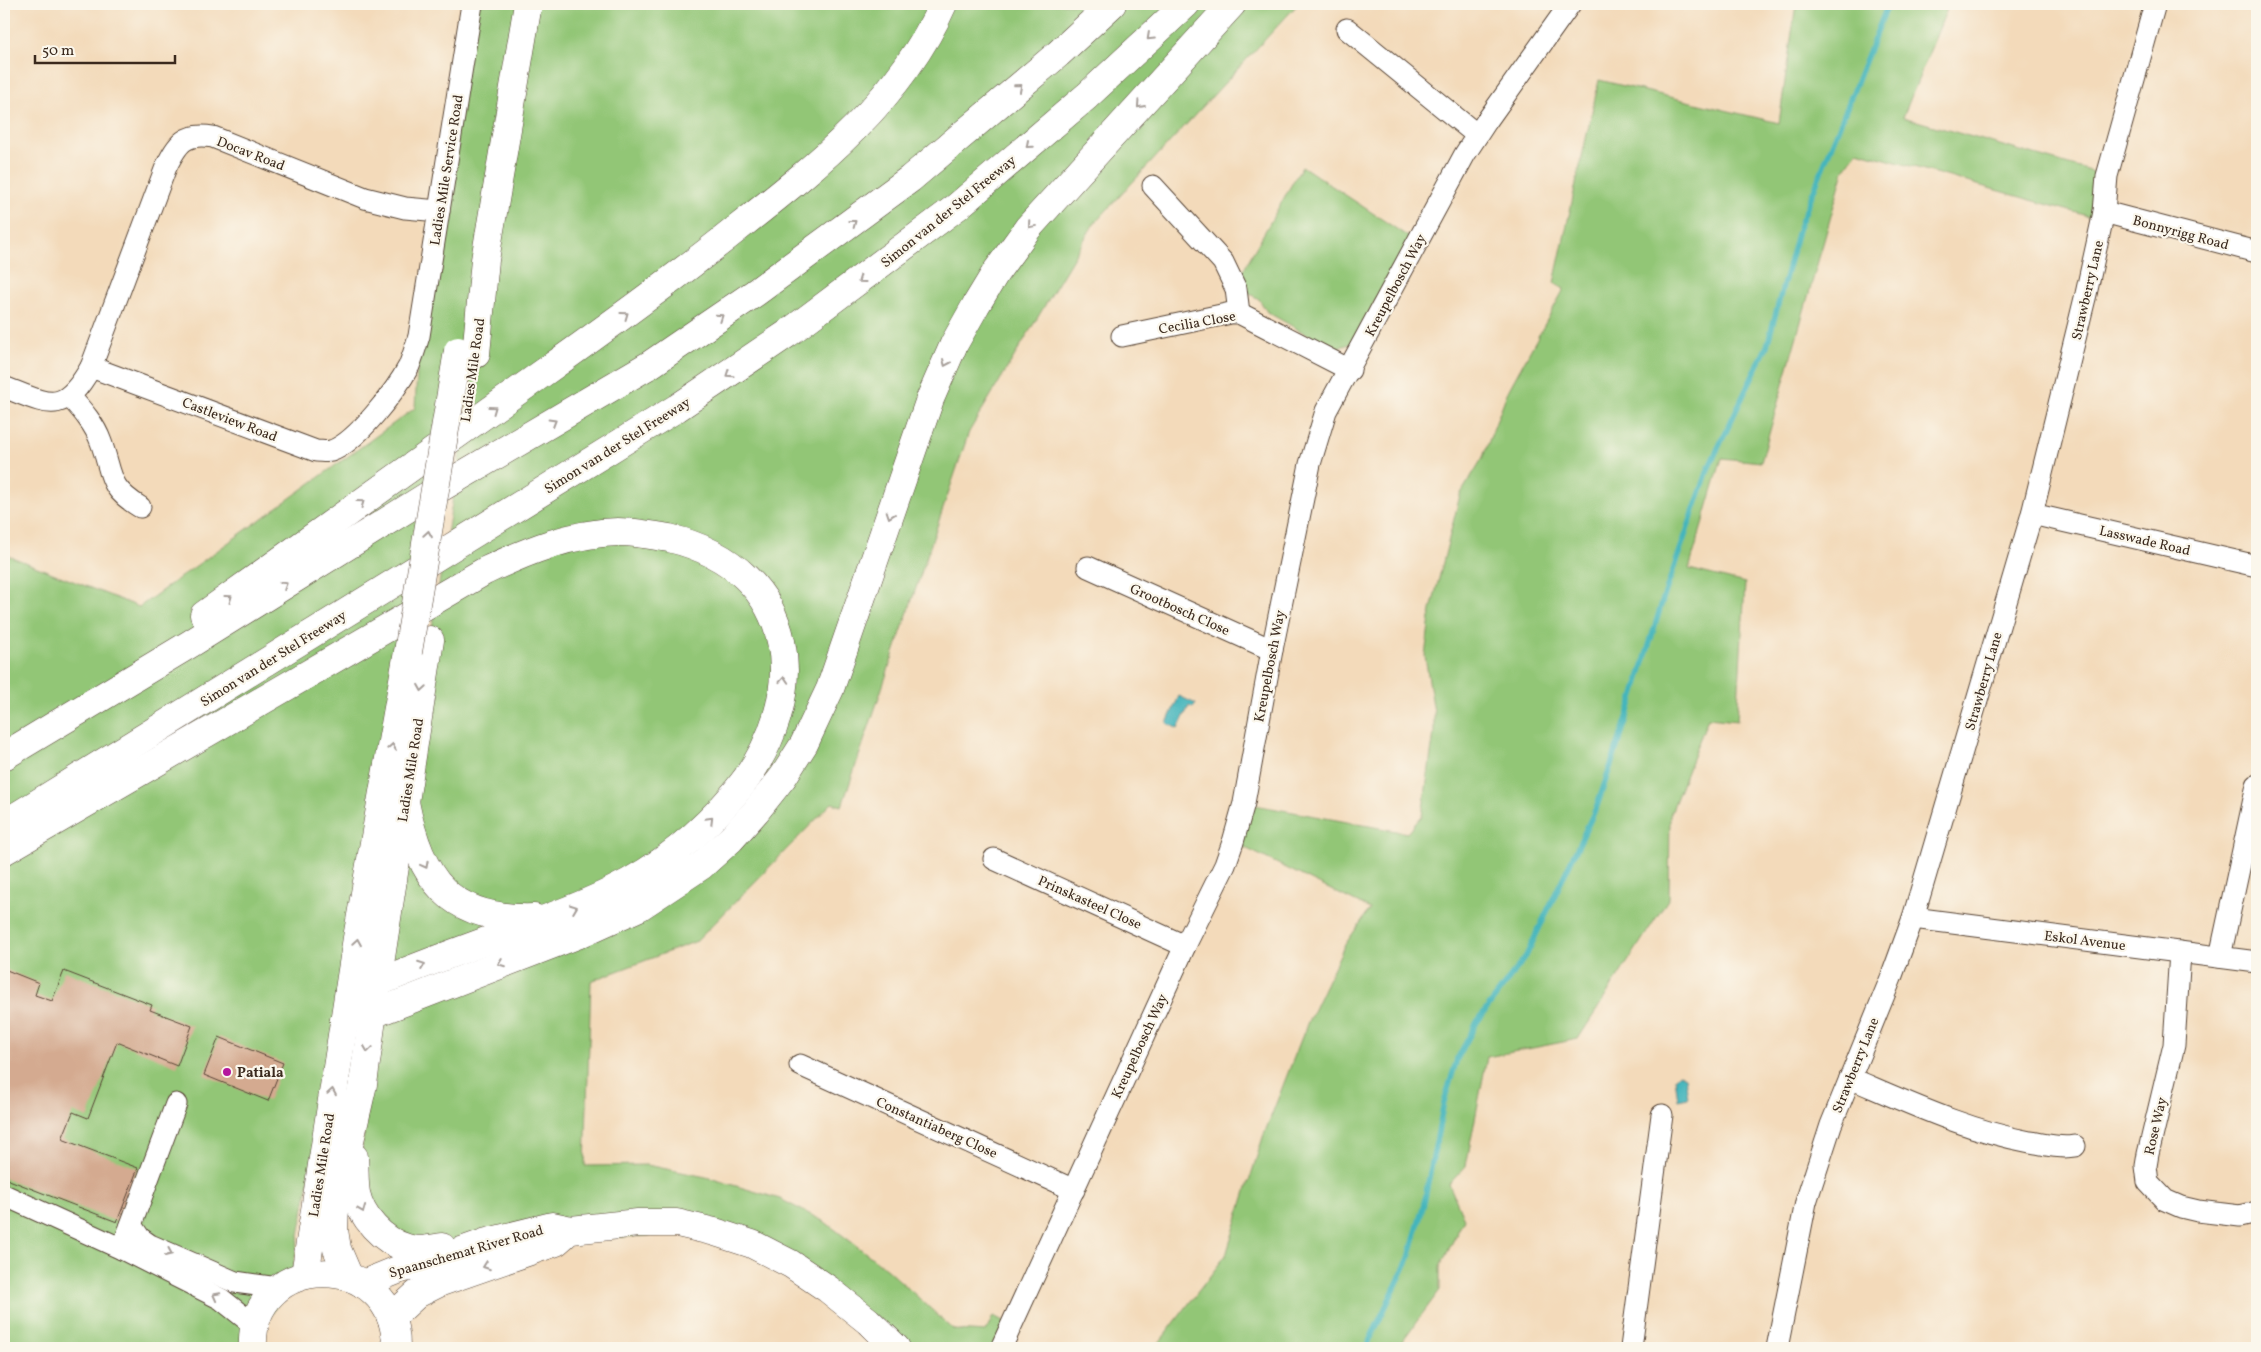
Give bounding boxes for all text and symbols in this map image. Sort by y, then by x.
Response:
one-way arrow [1147,31,1156,40]
scale bar [35,32,175,64]
text: 50 m [42,41,74,62]
one-way arrow [1014,84,1023,93]
street label: Ladies Mile Service Road [426,93,469,247]
one-way arrow [1137,99,1146,108]
street label: Docav Road [214,133,288,176]
one-way arrow [1026,140,1035,148]
street label: Simon van der Stel Freeway [877,151,1021,273]
street label: Bonnyrigg Road [2130,211,2231,255]
one-way arrow [1028,219,1037,228]
one-way arrow [847,220,856,228]
street label: Kreupelbosch Way [1361,231,1432,340]
street label: Strawberry Lane [2068,238,2109,342]
one-way arrow [857,274,867,283]
street label: Cecilia Close [1157,307,1238,340]
one-way arrow [620,311,629,321]
one-way arrow [715,314,724,323]
street label: Ladies Mile Road [457,317,490,423]
one-way arrow [941,358,952,367]
one-way arrow [725,367,734,377]
street label: Castleview Road [179,393,280,447]
street label: Simon van der Stel Freeway [541,393,695,499]
one-way arrow [487,406,497,415]
one-way arrow [548,419,557,429]
one-way arrow [355,500,365,509]
one-way arrow [886,510,896,519]
street label: Lasswade Road [2097,522,2192,561]
one-way arrow [422,530,432,539]
street label: Grootbosch Close [1126,580,1233,641]
one-way arrow [279,581,288,591]
one-way arrow [223,595,232,604]
street label: Simon van der Stel Freeway [197,606,351,712]
street label: Kreupelbosch Way [1250,608,1291,724]
street label: Strawberry Lane [1961,630,2008,733]
one-way arrow [778,676,789,684]
one-way arrow [418,683,428,692]
street label: Ladies Mile Road [394,717,429,823]
one-way arrow [386,743,396,752]
one-way arrow [704,817,713,826]
one-way arrow [419,859,429,868]
street label: Prinskasteel Close [1035,872,1145,935]
one-way arrow [569,903,578,914]
street label: Eskol Avenue [2043,927,2127,956]
one-way arrow [351,938,361,947]
one-way arrow [497,957,506,967]
one-way arrow [417,961,426,971]
street label: Kreupelbosch Way [1108,991,1173,1102]
street label: Strawberry Lane [1829,1015,1884,1116]
one-way arrow [363,1045,374,1053]
place label: Patiala [237,1064,284,1083]
marker: Patiala [221,1066,233,1078]
one-way arrow [327,1087,337,1096]
street label: Constantiaberg Close [873,1093,1000,1164]
street label: Rose Way [2141,1095,2172,1157]
street label: Ladies Mile Road [305,1112,340,1218]
one-way arrow [356,1204,366,1212]
street label: Spaanschemat River Road [387,1221,546,1284]
one-way arrow [164,1247,173,1258]
one-way arrow [482,1260,491,1270]
one-way arrow [212,1292,221,1302]

